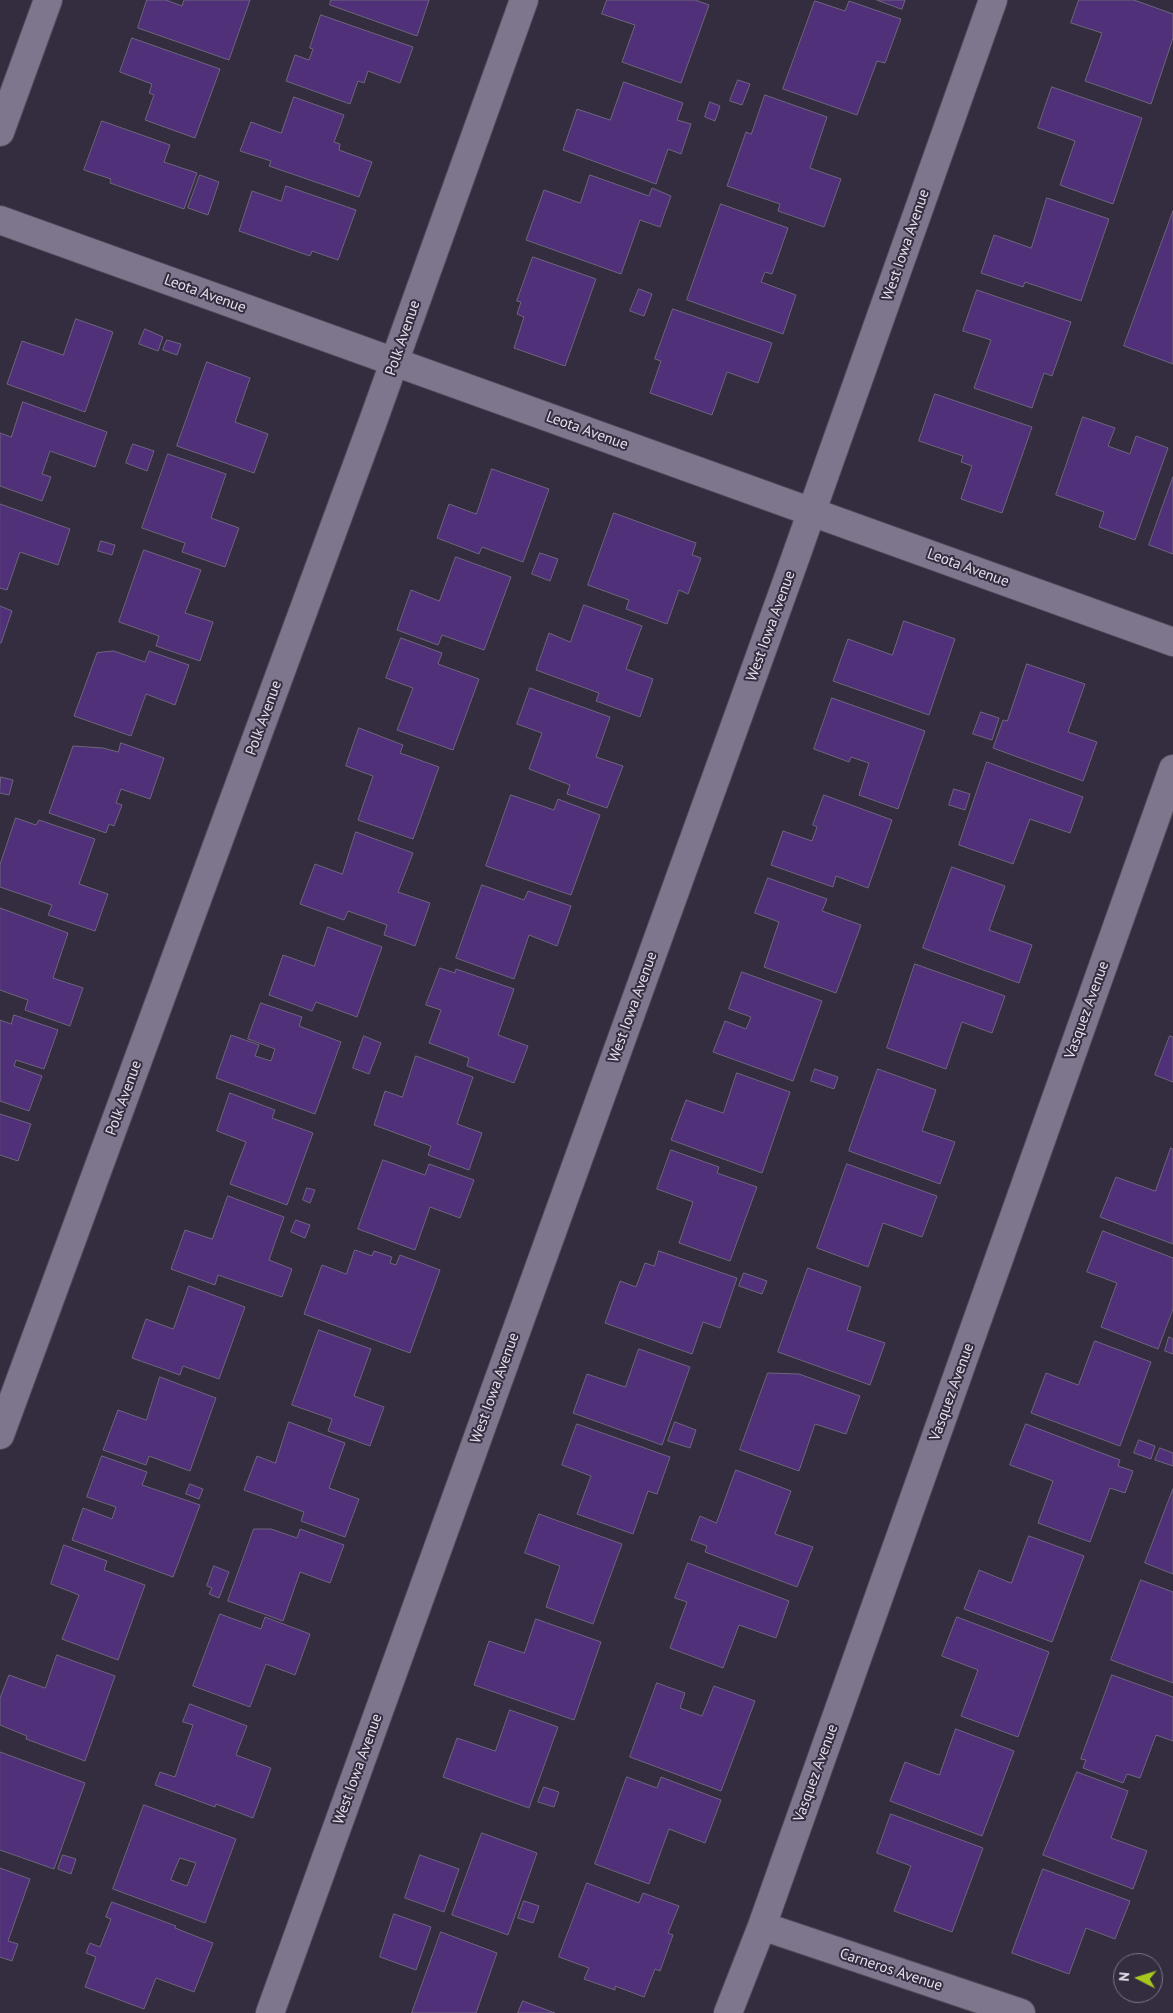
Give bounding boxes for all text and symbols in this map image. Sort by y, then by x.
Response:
street label: West Iowa Avenue [879,187,933,303]
street label: Leota Avenue [162,271,248,317]
street label: Polk Avenue [382,298,424,378]
street label: Leota Avenue [544,408,630,454]
street label: Leota Avenue [925,545,1011,591]
street label: West Iowa Avenue [743,568,799,684]
street label: Polk Avenue [242,678,286,758]
street label: West Iowa Avenue [605,949,661,1065]
street label: Vasquez Avenue [1061,959,1113,1061]
street label: Polk Avenue [102,1058,146,1138]
street label: West Iowa Avenue [467,1330,523,1446]
street label: Vasquez Avenue [926,1341,978,1443]
street label: West Iowa Avenue [330,1711,386,1827]
street label: Vasquez Avenue [790,1722,842,1824]
street label: Carneros Avenue [837,1945,945,1995]
north arrow [1113,1953,1163,2003]
text: N [1115,1971,1133,1982]

